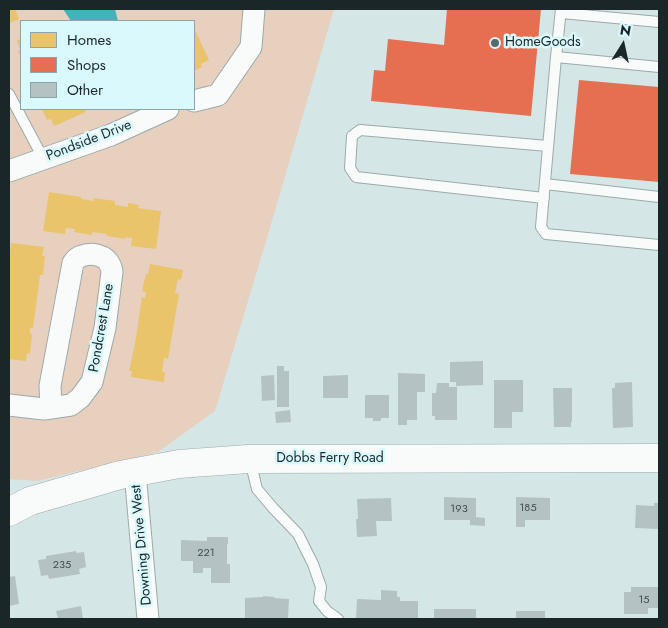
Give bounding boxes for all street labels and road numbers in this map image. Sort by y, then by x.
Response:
street label: Pondside Drive [44,117,134,165]
street label: Pondcrest Lane [86,282,118,374]
street label: Dobbs Ferry Road [276,451,384,467]
street label: Downing Drive West [128,484,156,606]

